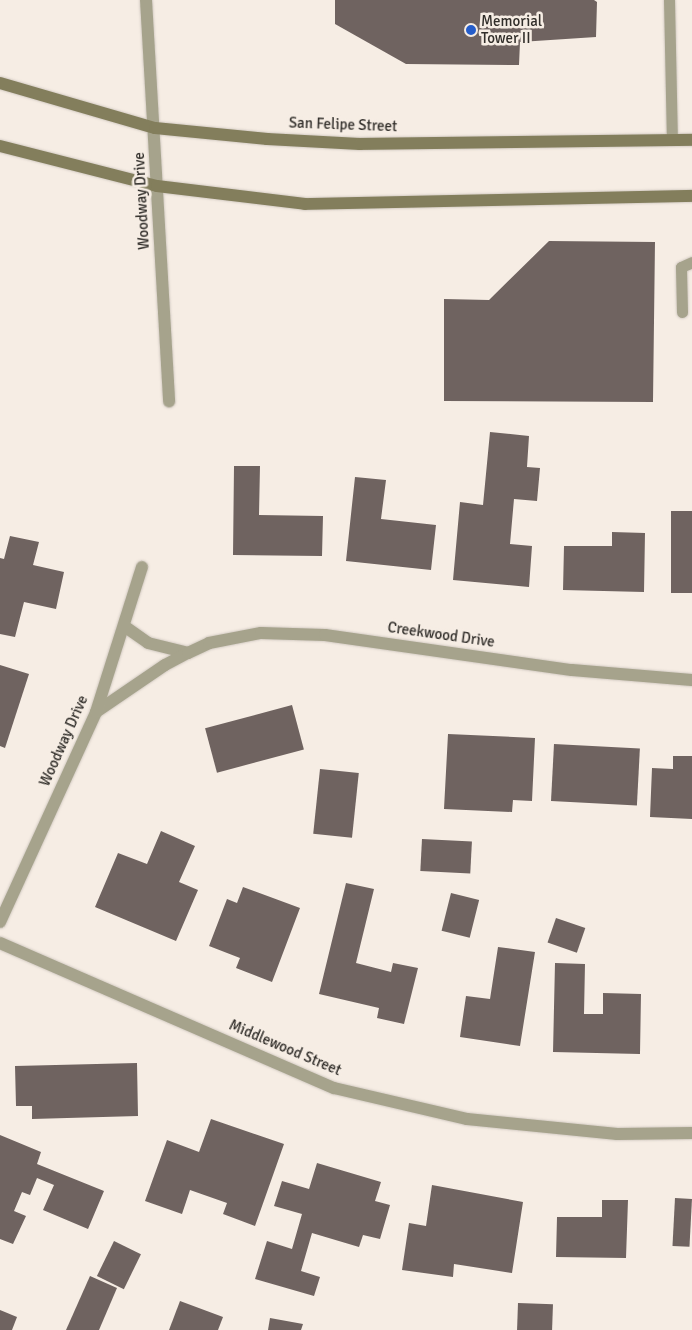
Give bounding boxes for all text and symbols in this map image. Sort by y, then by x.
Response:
place label: Memorial Tower II [481,12,542,47]
marker: Memorial Tower II [465,24,477,36]
street label: San Felipe Street [288,114,398,136]
street label: Woodway Drive [130,152,154,250]
street label: Creekwood Drive [386,619,496,651]
street label: Woodway Drive [36,693,92,789]
street label: Middlewood Street [226,1016,344,1080]

